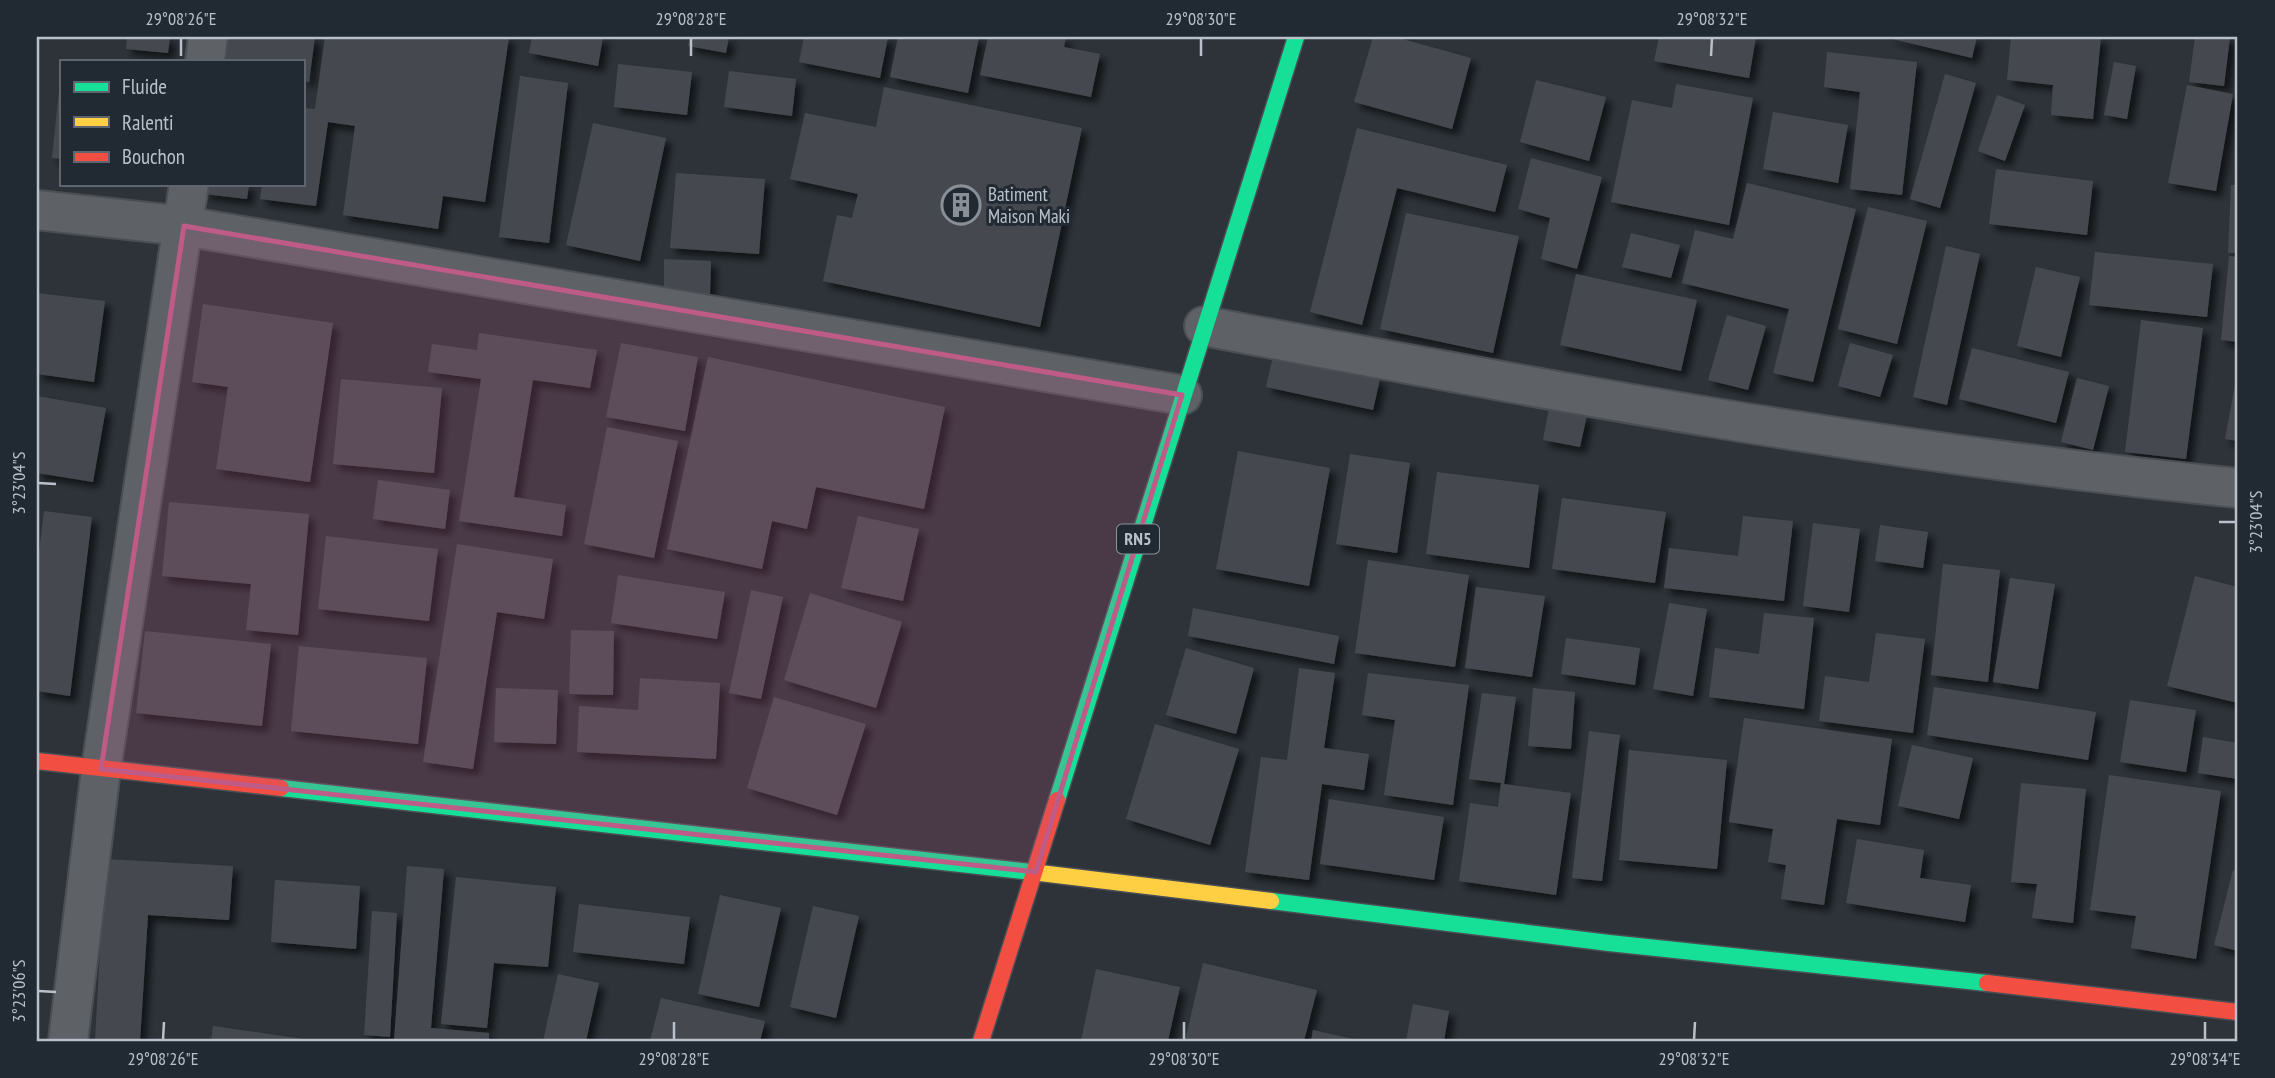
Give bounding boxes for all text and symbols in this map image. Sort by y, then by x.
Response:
text: 29°08'26"E [146,7,216,30]
text: 29°08'28"E [656,7,726,30]
text: 29°08'30"E [1166,7,1236,30]
text: 29°08'32"E [1677,7,1747,30]
legend [60,60,304,186]
text: Fluide [122,73,167,100]
text: Ralenti [122,109,174,136]
text: Bouchon [122,143,185,170]
place label: Batiment Maison Maki [988,182,1070,228]
building icon: Batiment Maison Maki [940,184,982,226]
text: 3°23'04"S [7,451,30,514]
text: 3°23'04"S [2244,490,2267,553]
road number: RN5 [1117,524,1159,554]
text: 3°23'06"S [7,959,30,1022]
text: 29°08'26"E [128,1047,198,1070]
text: 29°08'28"E [639,1047,709,1070]
text: 29°08'30"E [1149,1047,1219,1070]
text: 29°08'32"E [1659,1047,1729,1070]
text: 29°08'34"E [2170,1047,2240,1070]

